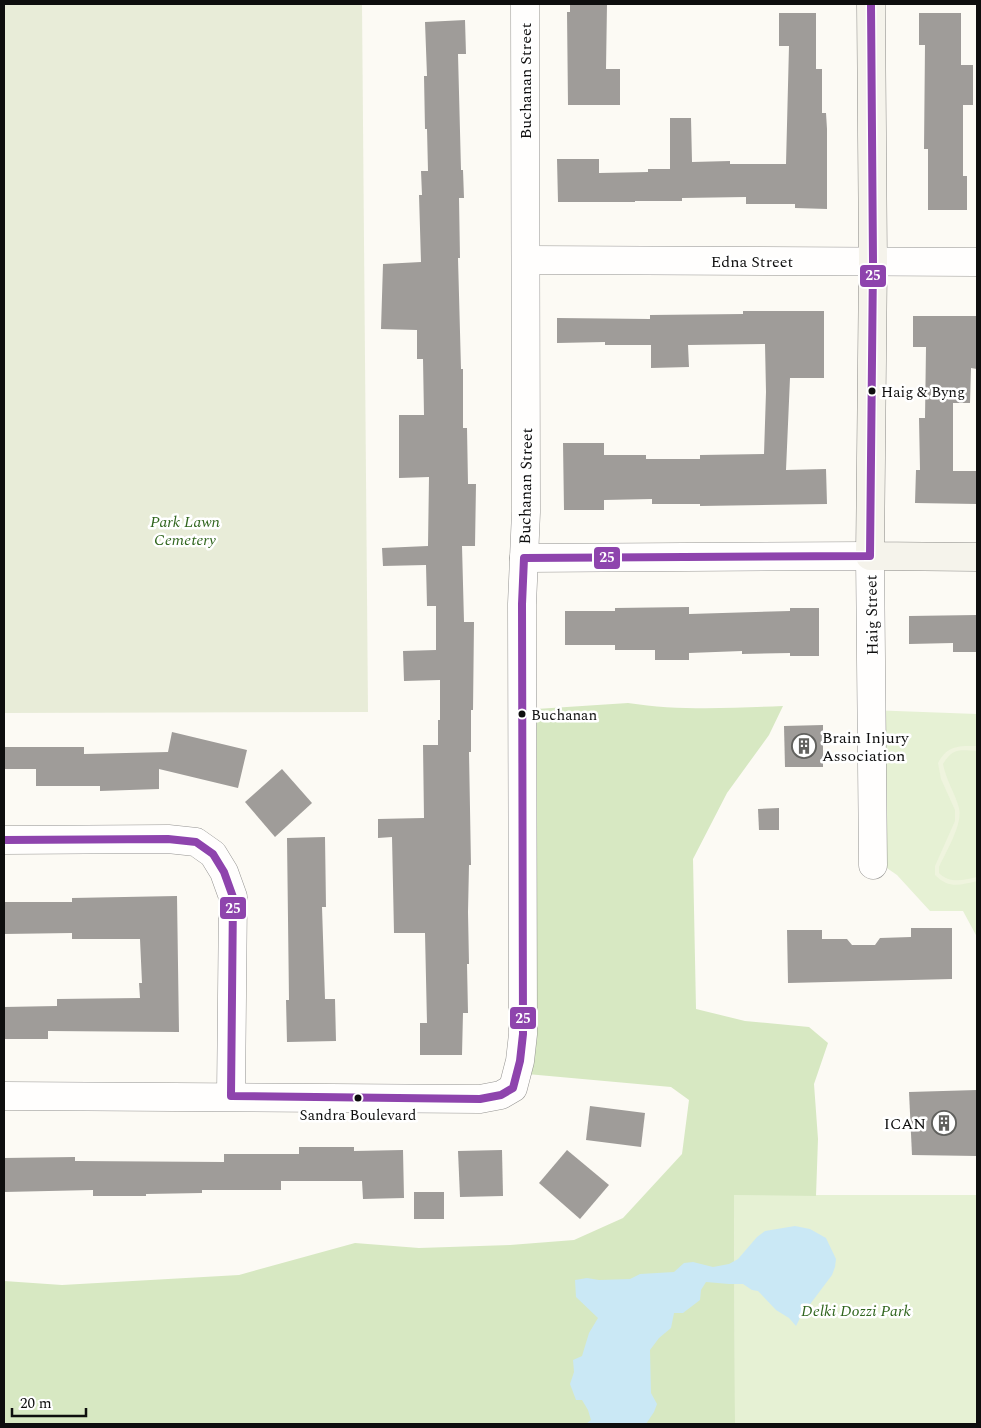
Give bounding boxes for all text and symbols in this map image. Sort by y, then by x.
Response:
street label: Buchanan Street [514,22,538,139]
street label: Edna Street [711,250,794,274]
line badge: 25 [859,264,887,288]
text: 25 [865,265,881,286]
place label: Haig & Byng [881,381,965,404]
marker: Haig & Byng [867,386,877,396]
street label: Buchanan Street [513,427,539,545]
park label: Park Lawn Cemetery [150,510,221,552]
line badge: 25 [593,546,621,570]
text: 25 [599,547,615,568]
street label: Haig Street [859,574,885,655]
place label: Buchanan [531,704,597,727]
marker: Buchanan [517,709,527,719]
place label: Brain Injury Association [822,726,910,768]
building icon: Brain Injury Association [791,733,817,759]
line badge: 25 [219,896,247,920]
text: 25 [225,898,241,919]
line badge: 25 [509,1006,537,1030]
text: 25 [515,1008,531,1029]
marker: Sandra Boulevard [353,1093,363,1103]
place label: Sandra Boulevard [300,1104,417,1127]
building icon: ICAN [931,1110,957,1136]
place label: ICAN [884,1112,926,1136]
park label: Delki Dozzi Park [801,1299,911,1323]
scale bar [12,1386,86,1418]
text: 20 m [20,1392,52,1415]

